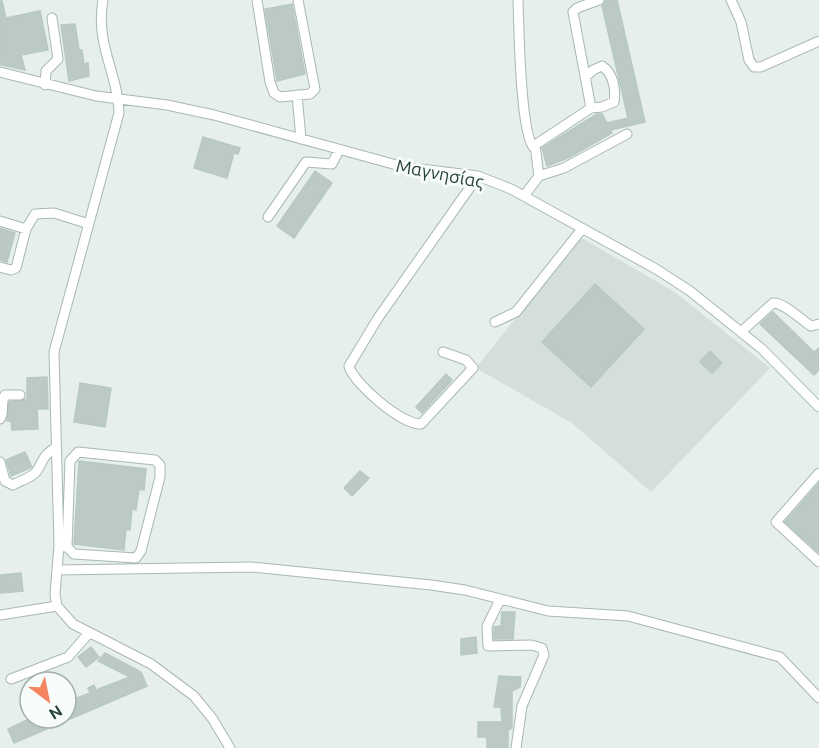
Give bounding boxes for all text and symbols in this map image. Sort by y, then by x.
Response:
street label: Μαγνησίας [394,155,486,192]
north arrow [18,670,78,730]
text: N [46,702,66,724]

